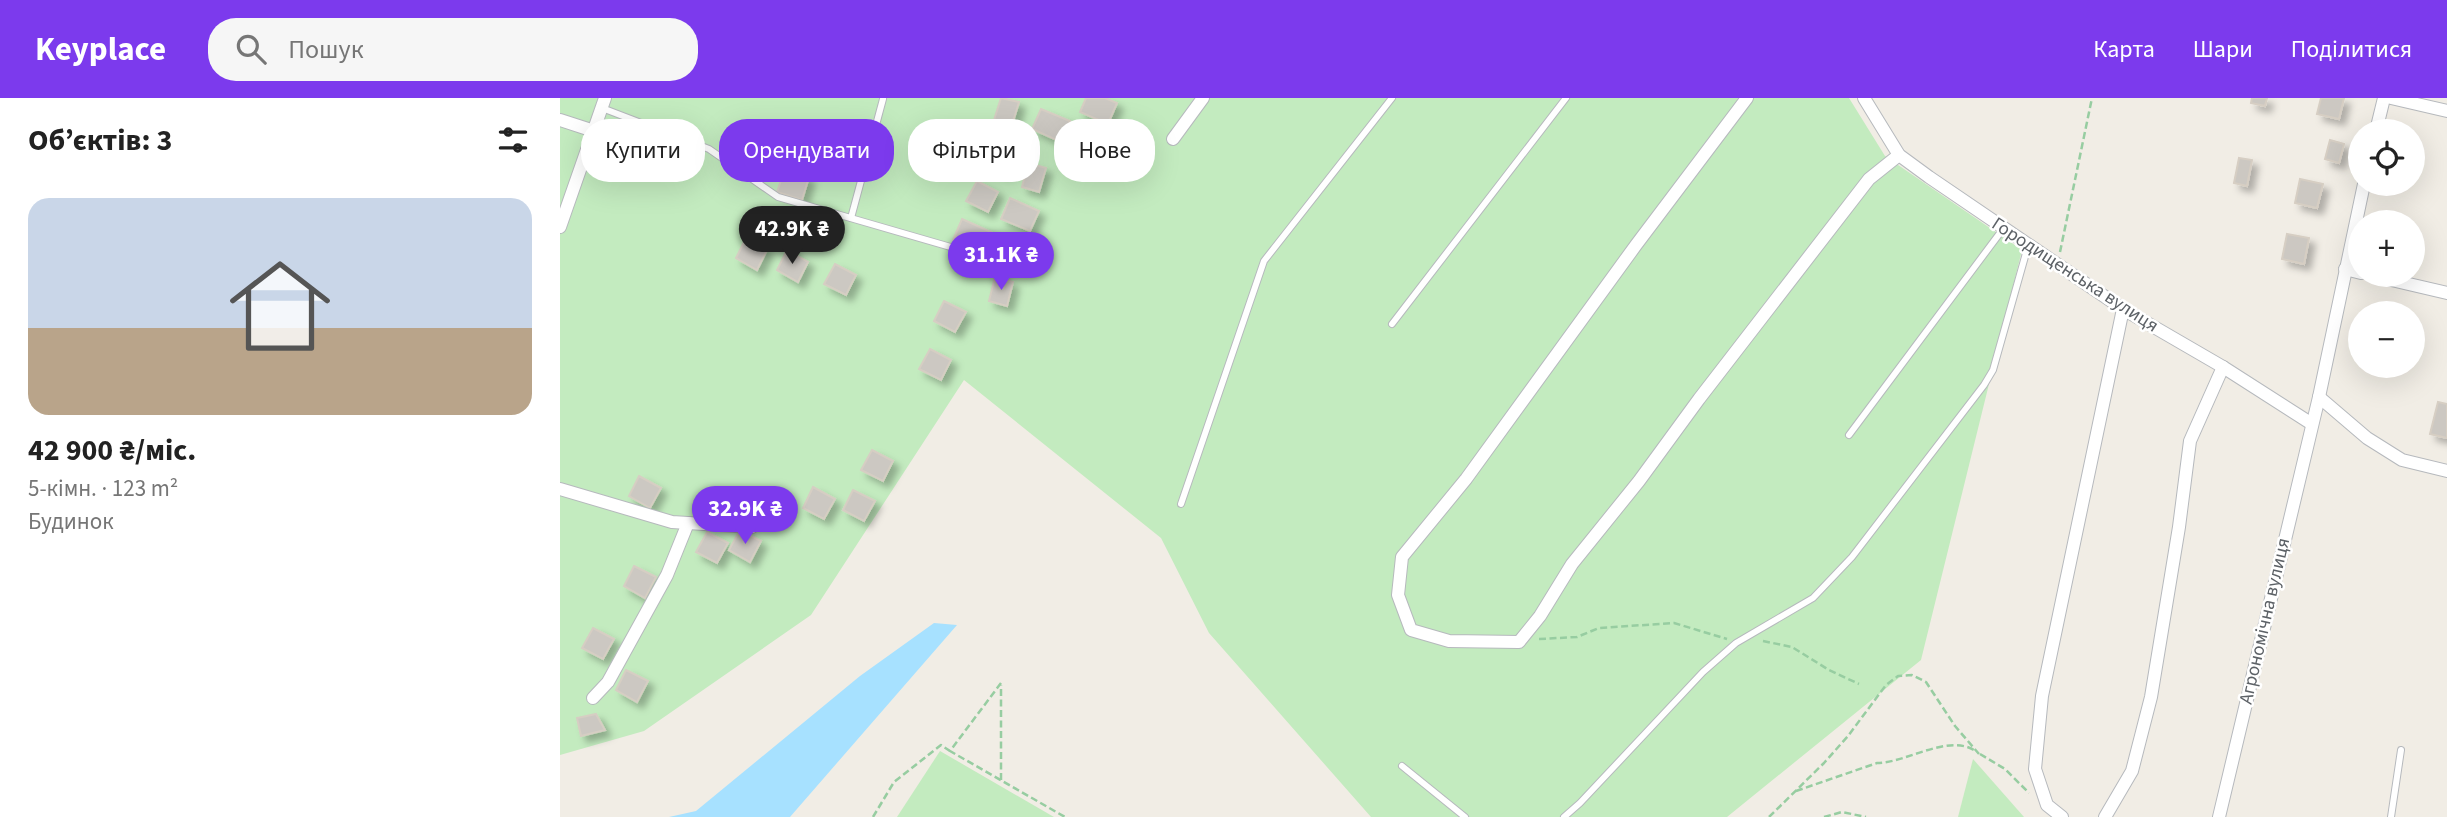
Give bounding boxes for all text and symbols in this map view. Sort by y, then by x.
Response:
search box [208,18,698,81]
text: Keyplace [35,26,166,73]
icon: search [232,30,270,68]
text: Пошук [288,31,364,68]
text: Карта [2093,32,2155,67]
text: Шари [2193,32,2253,67]
text: Поділитися [2291,32,2412,67]
text: Об’єктів: 3 [28,119,172,162]
chip: Купити [581,119,705,182]
chip: Орендувати [719,119,894,182]
chip: Фільтри [908,119,1040,182]
chip: Нове [1054,119,1155,182]
map controls [2348,119,2425,378]
button: locate [2348,119,2425,196]
icon: filters [494,121,532,159]
pin: 42.9K ₴ [727,206,857,266]
button: + [2348,210,2425,287]
street label: Городищенська вулиця [1986,211,2164,339]
text: 42.9K ₴ [755,212,829,245]
pin: 31.1K ₴ [936,232,1066,292]
text: 31.1K ₴ [964,238,1038,271]
icon: home [217,243,343,369]
button: − [2348,301,2425,378]
text: 42 900 ₴/міс. [28,429,196,472]
text: 5-кімн. · 123 m² [28,472,178,505]
pin: 32.9K ₴ [680,486,810,546]
text: 32.9K ₴ [708,492,782,525]
text: Будинок [28,505,114,538]
street label: Агрономічна вулиця [2233,535,2297,707]

